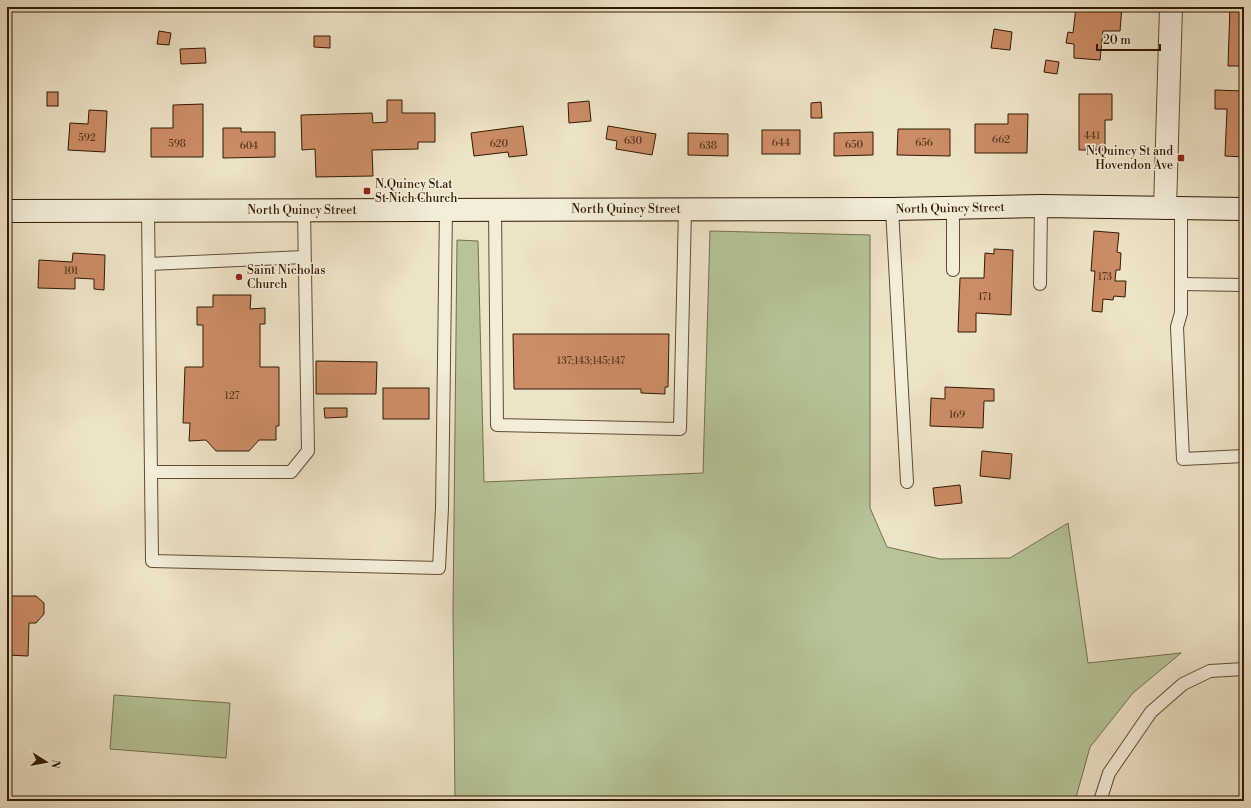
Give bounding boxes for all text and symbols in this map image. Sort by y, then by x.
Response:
scale bar [1097,26,1160,52]
text: 20 m [1103,33,1131,48]
house number: 441 [1084,130,1101,142]
house number: 592 [78,132,96,144]
house number: 662 [992,134,1010,146]
house number: 630 [624,135,642,147]
house number: 644 [772,137,790,149]
house number: 656 [915,137,933,149]
house number: 598 [168,138,186,150]
house number: 620 [490,138,509,150]
house number: 650 [845,139,863,151]
house number: 604 [240,140,258,152]
house number: 638 [699,140,717,152]
place label: N.Quincy St and Hovendon Ave [1086,144,1173,173]
marker: N.Quincy St and Hovendon Ave [1176,153,1186,163]
place label: N.Quincy St.at St Nich Church [375,177,457,206]
marker: N.Quincy St.at St Nich Church [362,186,372,196]
street label: North Quincy Street [895,200,1006,217]
street label: North Quincy Street [571,202,681,217]
street label: North Quincy Street [247,203,357,218]
place label: Saint Nicholas Church [247,263,325,292]
house number: 101 [64,265,79,277]
house number: 173 [1098,271,1113,283]
marker: Saint Nicholas Church [234,272,244,282]
house number: 171 [978,291,992,303]
house number: 137;143;145;147 [557,355,625,367]
house number: 127 [224,390,240,402]
house number: 169 [949,409,965,421]
north arrow [26,742,66,782]
text: N [47,758,63,770]

